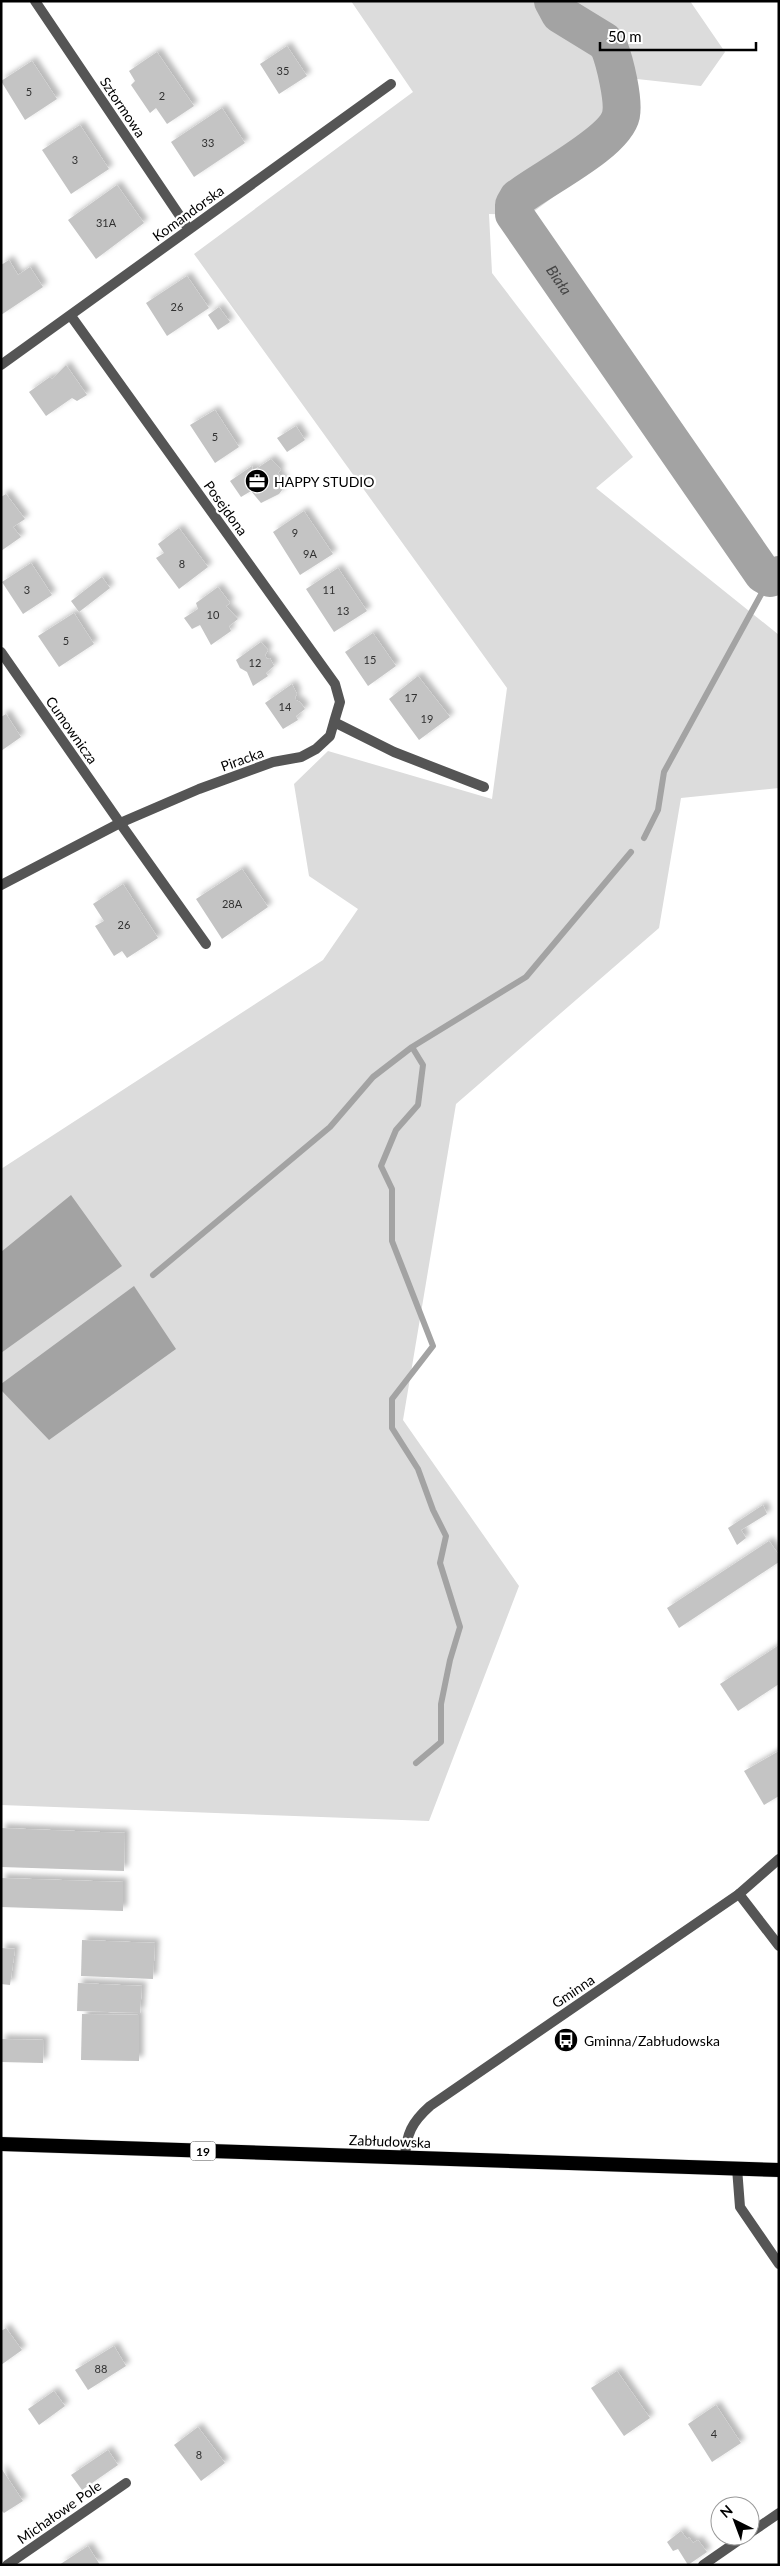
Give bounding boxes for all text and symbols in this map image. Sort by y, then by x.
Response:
scale bar [600,20,756,52]
text: 50 m [608,27,642,45]
house number: 35 [277,64,289,77]
street label: Sztormowa [97,74,149,140]
house number: 5 [26,85,32,98]
house number: 2 [159,89,165,102]
house number: 33 [202,136,214,149]
house number: 3 [72,153,78,166]
street label: Komandorska [149,181,227,245]
house number: 31A [96,216,117,229]
water label: Biała [543,262,576,298]
house number: 26 [171,300,183,313]
house number: 5 [212,430,218,443]
office icon: HAPPY STUDIO [244,468,270,494]
place label: HAPPY STUDIO [274,473,374,490]
street label: Posejdona [201,477,252,539]
house number: 9 [292,526,298,539]
house number: 9A [303,547,317,560]
house number: 8 [179,557,185,570]
house number: 3 [24,583,30,596]
house number: 11 [323,583,335,596]
house number: 13 [337,604,349,617]
house number: 10 [207,608,220,621]
house number: 5 [63,634,69,647]
house number: 15 [364,653,376,666]
house number: 12 [249,656,261,669]
house number: 17 [405,691,417,704]
street label: Cumownicza [43,693,102,767]
house number: 14 [279,700,292,713]
house number: 19 [421,712,433,725]
street label: Piracka [218,743,266,775]
house number: 28A [222,897,243,910]
house number: 26 [118,918,130,931]
street label: Gminna [549,1971,598,2011]
bus stop icon: Gminna/Zabłudowska [553,2027,579,2053]
place label: Gminna/Zabłudowska [584,2032,720,2049]
street label: Zabłudowska [349,2131,431,2151]
road number: 19 [190,2142,216,2160]
house number: 88 [95,2362,107,2375]
house number: 4 [711,2427,718,2440]
house number: 8 [196,2448,202,2461]
street label: Michałowe Pole [14,2477,104,2547]
north arrow [710,2496,760,2546]
text: N [716,2501,736,2521]

